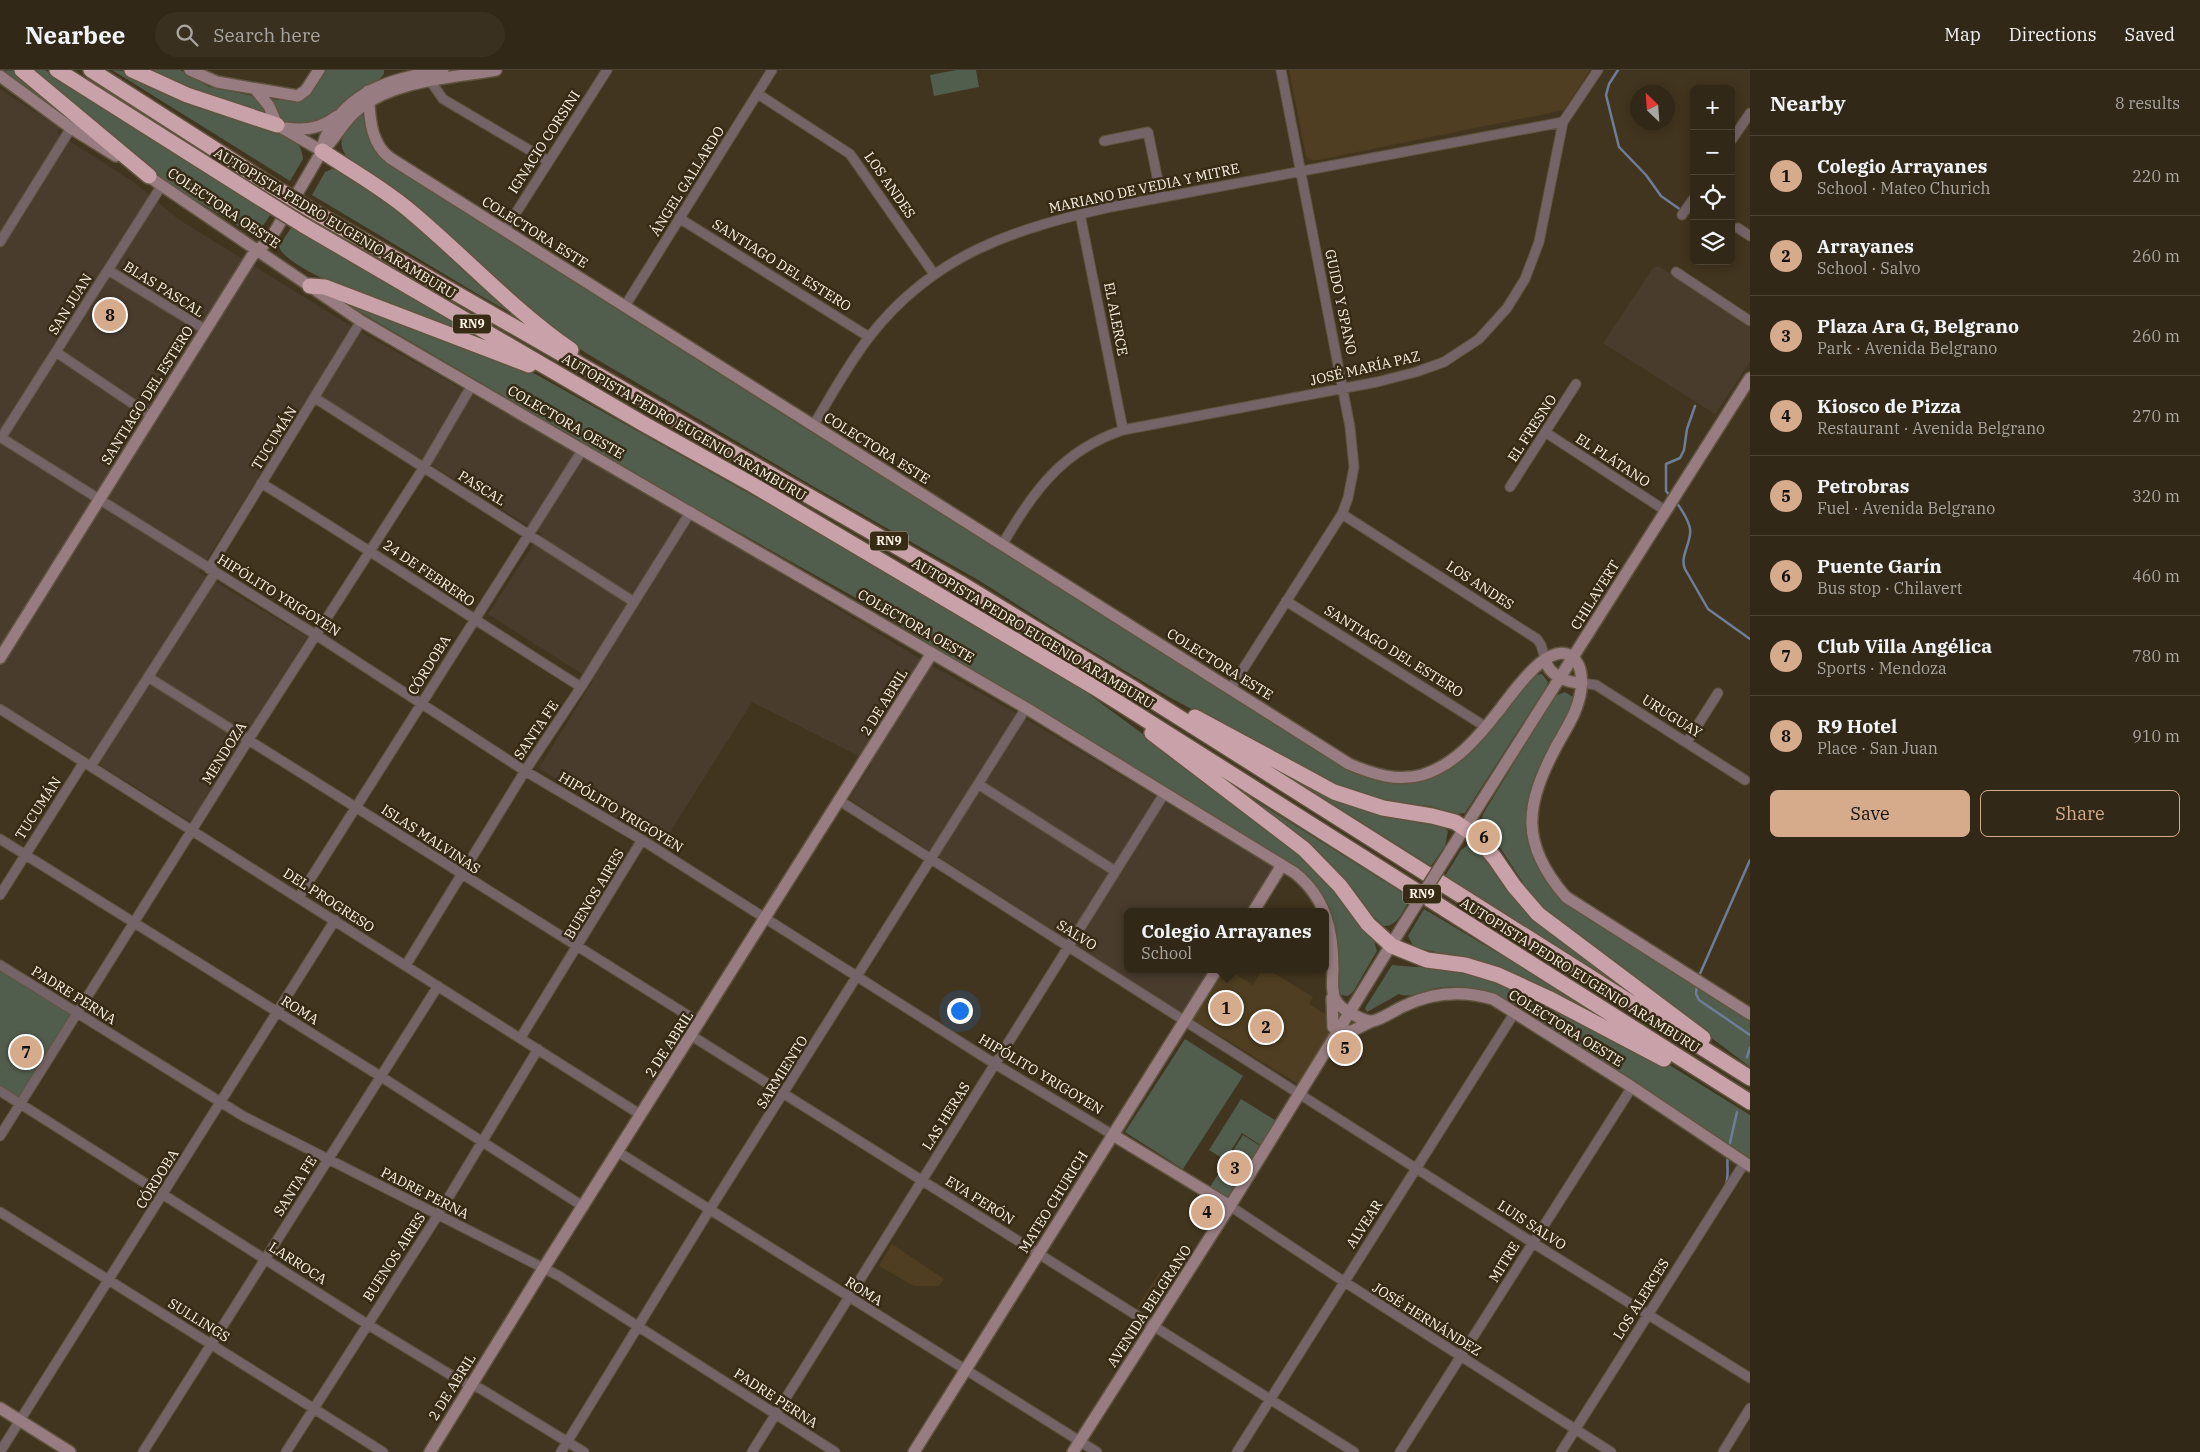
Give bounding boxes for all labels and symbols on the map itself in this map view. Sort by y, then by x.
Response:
north arrow [1630,85,1675,130]
street label: IGNACIO CORSINI [504,87,584,197]
street label: ÁNGEL GALLARDO [645,122,728,239]
street label: AUTOPISTA PEDRO EUGENIO ARAMBURU [211,143,459,303]
street label: LOS ANDES [860,148,920,222]
street label: MARIANO DE VEDIA Y MITRE [1047,159,1241,217]
street label: COLECTORA OESTE [164,164,284,252]
street label: COLECTORA ESTE [479,192,591,272]
street label: SANTIAGO DEL ESTERO [709,215,855,315]
street label: GUIDO Y SPANO [1321,248,1361,356]
street label: BLAS PASCAL [120,257,208,321]
street label: SAN JUAN [44,270,96,338]
street label: EL ALERCE [1100,281,1132,357]
pin: 8 [94,296,126,334]
road number: RN9 [453,314,491,334]
street label: SANTIAGO DEL ESTERO [97,322,197,468]
street label: JOSÉ MARÍA PAZ [1308,346,1422,389]
street label: AUTOPISTA PEDRO EUGENIO ARAMBURU [559,349,809,505]
street label: COLECTORA OESTE [504,381,628,463]
street label: EL FRESNO [1504,391,1560,465]
street label: TUCUMÁN [247,402,301,473]
street label: COLECTORA ESTE [821,408,933,488]
street label: EL PLÁTANO [1572,428,1654,491]
street label: PASCAL [455,466,509,510]
road number: RN9 [870,532,908,551]
street label: 24 DE FEBRERO [380,536,478,610]
street label: HIPÓLITO YRIGOYEN [214,549,345,640]
street label: AUTOPISTA PEDRO EUGENIO ARAMBURU [909,553,1157,713]
street label: LOS ANDES [1443,556,1517,614]
street label: CHILAVERT [1566,557,1624,633]
street label: COLECTORA OESTE [854,585,978,667]
street label: SANTIAGO DEL ESTERO [1321,601,1467,701]
street label: COLECTORA ESTE [1164,624,1276,704]
street label: CÓRDOBA [403,631,455,698]
street label: 2 DE ABRIL [856,665,912,739]
street label: URUGUAY [1639,690,1706,742]
street label: SANTA FE [510,697,562,763]
street label: MENDOZA [198,718,251,788]
street label: HIPÓLITO YRIGOYEN [556,767,687,856]
street label: TUCUMÁN [10,772,65,843]
street label: ISLAS MALVINAS [378,800,484,878]
pin: 6 [1468,818,1500,856]
street label: BUENOS AIRES [560,846,628,942]
street label: DEL PROGRESO [280,864,378,936]
road number: RN9 [1403,884,1441,904]
street label: AUTOPISTA PEDRO EUGENIO ARAMBURU [1457,893,1703,1057]
street label: SALVO [1054,916,1100,954]
street label: PADRE PERNA [28,962,120,1028]
street label: COLECTORA OESTE [1505,985,1627,1071]
pin: 1 [1210,989,1242,1027]
street label: ROMA [278,991,323,1029]
your location [947,998,973,1024]
street label: 2 DE ABRIL [641,1008,697,1080]
pin: 2 [1250,1008,1282,1046]
street label: HIPÓLITO YRIGOYEN [976,1029,1107,1118]
pin: 5 [1329,1029,1361,1067]
street label: SARMIENTO [752,1032,812,1112]
pin: 7 [10,1033,42,1071]
street label: LAS HERAS [918,1079,974,1153]
street label: CÓRDOBA [131,1145,183,1212]
street label: MATEO CHURICH [1014,1148,1092,1256]
pin: 3 [1219,1149,1251,1187]
street label: SANTA FE [269,1153,321,1219]
street label: PADRE PERNA [378,1163,473,1223]
street label: EVA PERÓN [942,1171,1019,1228]
pin: 4 [1191,1193,1223,1231]
street label: ALVEAR [1342,1196,1387,1252]
street label: LUIS SALVO [1494,1196,1570,1254]
street label: BUENOS AIRES [359,1209,429,1305]
street label: LARROCA [266,1238,331,1289]
street label: MITRE [1485,1238,1523,1286]
street label: AVENIDA BELGRANO [1103,1242,1195,1370]
street label: LOS ALERCES [1609,1255,1673,1343]
street label: ROMA [842,1272,887,1310]
street label: JOSÉ HERNÁNDEZ [1369,1277,1485,1360]
street label: SULLINGS [165,1294,233,1346]
street label: 2 DE ABRIL [424,1350,480,1424]
street label: PADRE PERNA [731,1364,822,1432]

